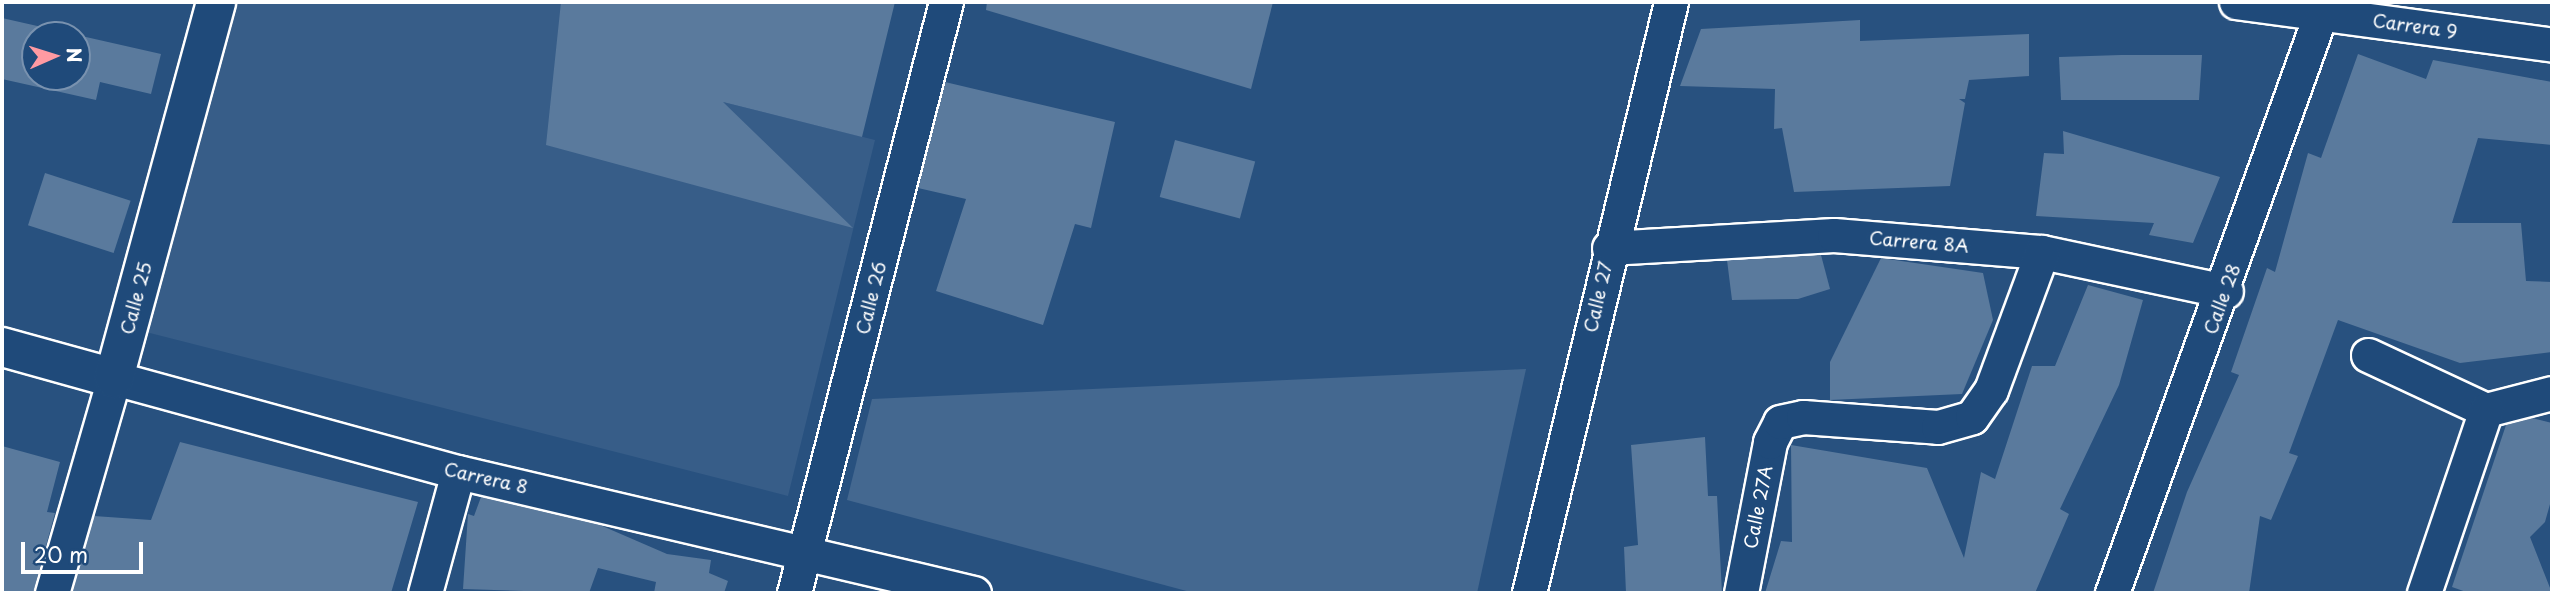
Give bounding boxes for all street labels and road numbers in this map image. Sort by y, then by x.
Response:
street label: Carrera 9 [2371,9,2459,43]
street label: Carrera 8A [1868,227,1970,257]
street label: Calle 26 [852,259,890,337]
street label: Calle 27 [1579,259,1617,335]
street label: Calle 25 [116,260,156,336]
street label: Calle 28 [2199,261,2245,337]
street label: Carrera 8 [442,458,530,498]
street label: Calle 27A [1739,463,1777,551]

